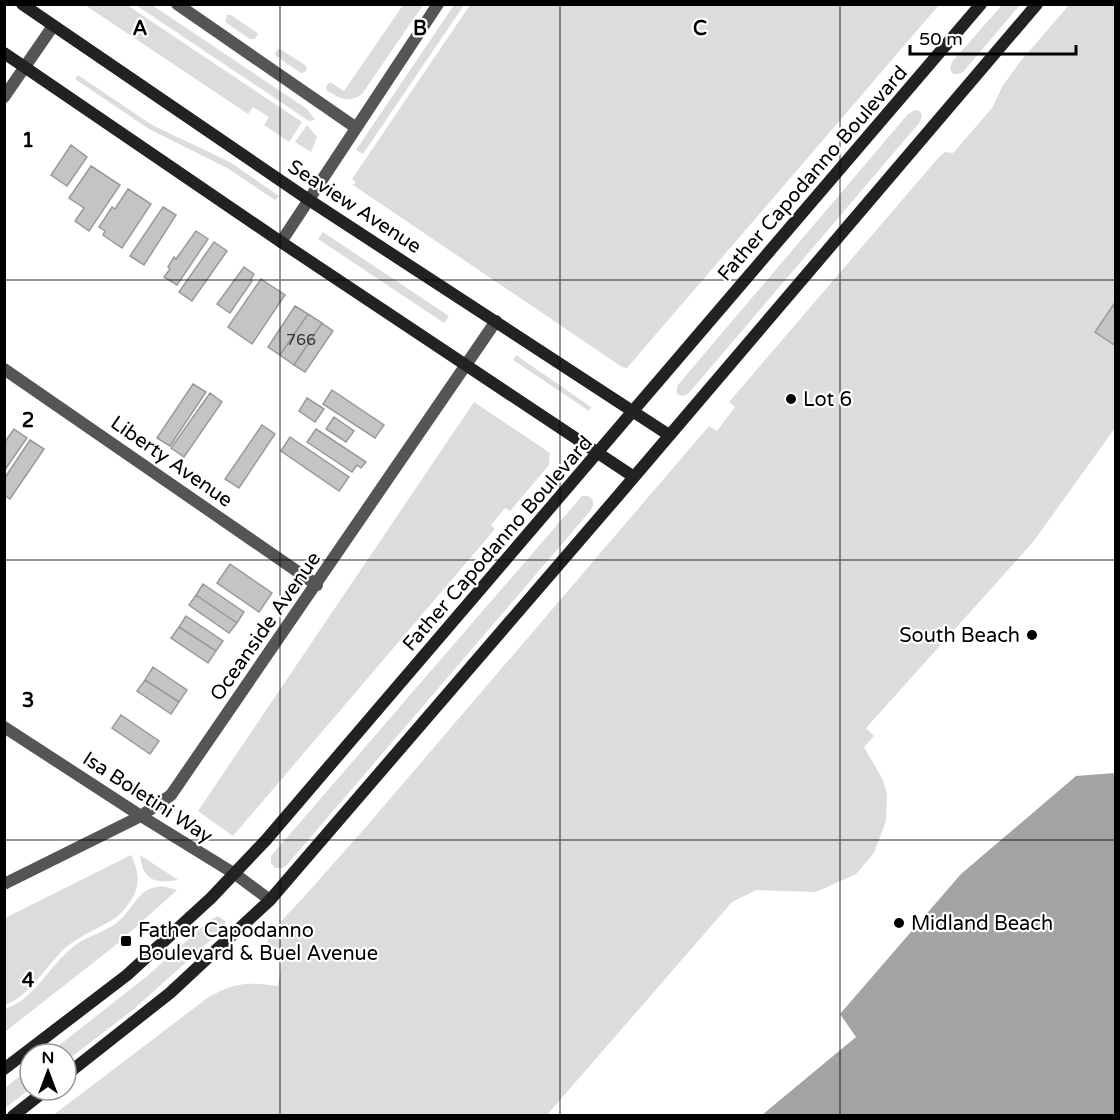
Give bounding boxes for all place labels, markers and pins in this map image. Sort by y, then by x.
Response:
place label: Lot 6 [803,388,852,412]
marker: Lot 6 [784,392,798,406]
place label: South Beach [899,624,1020,648]
marker: South Beach [1025,628,1039,642]
place label: Midland Beach [911,912,1053,936]
marker: Midland Beach [892,916,906,930]
place label: Father Capodanno Boulevard & Buel Avenue [138,919,378,966]
marker: Father Capodanno Boulevard & Buel Avenue [119,934,133,948]

